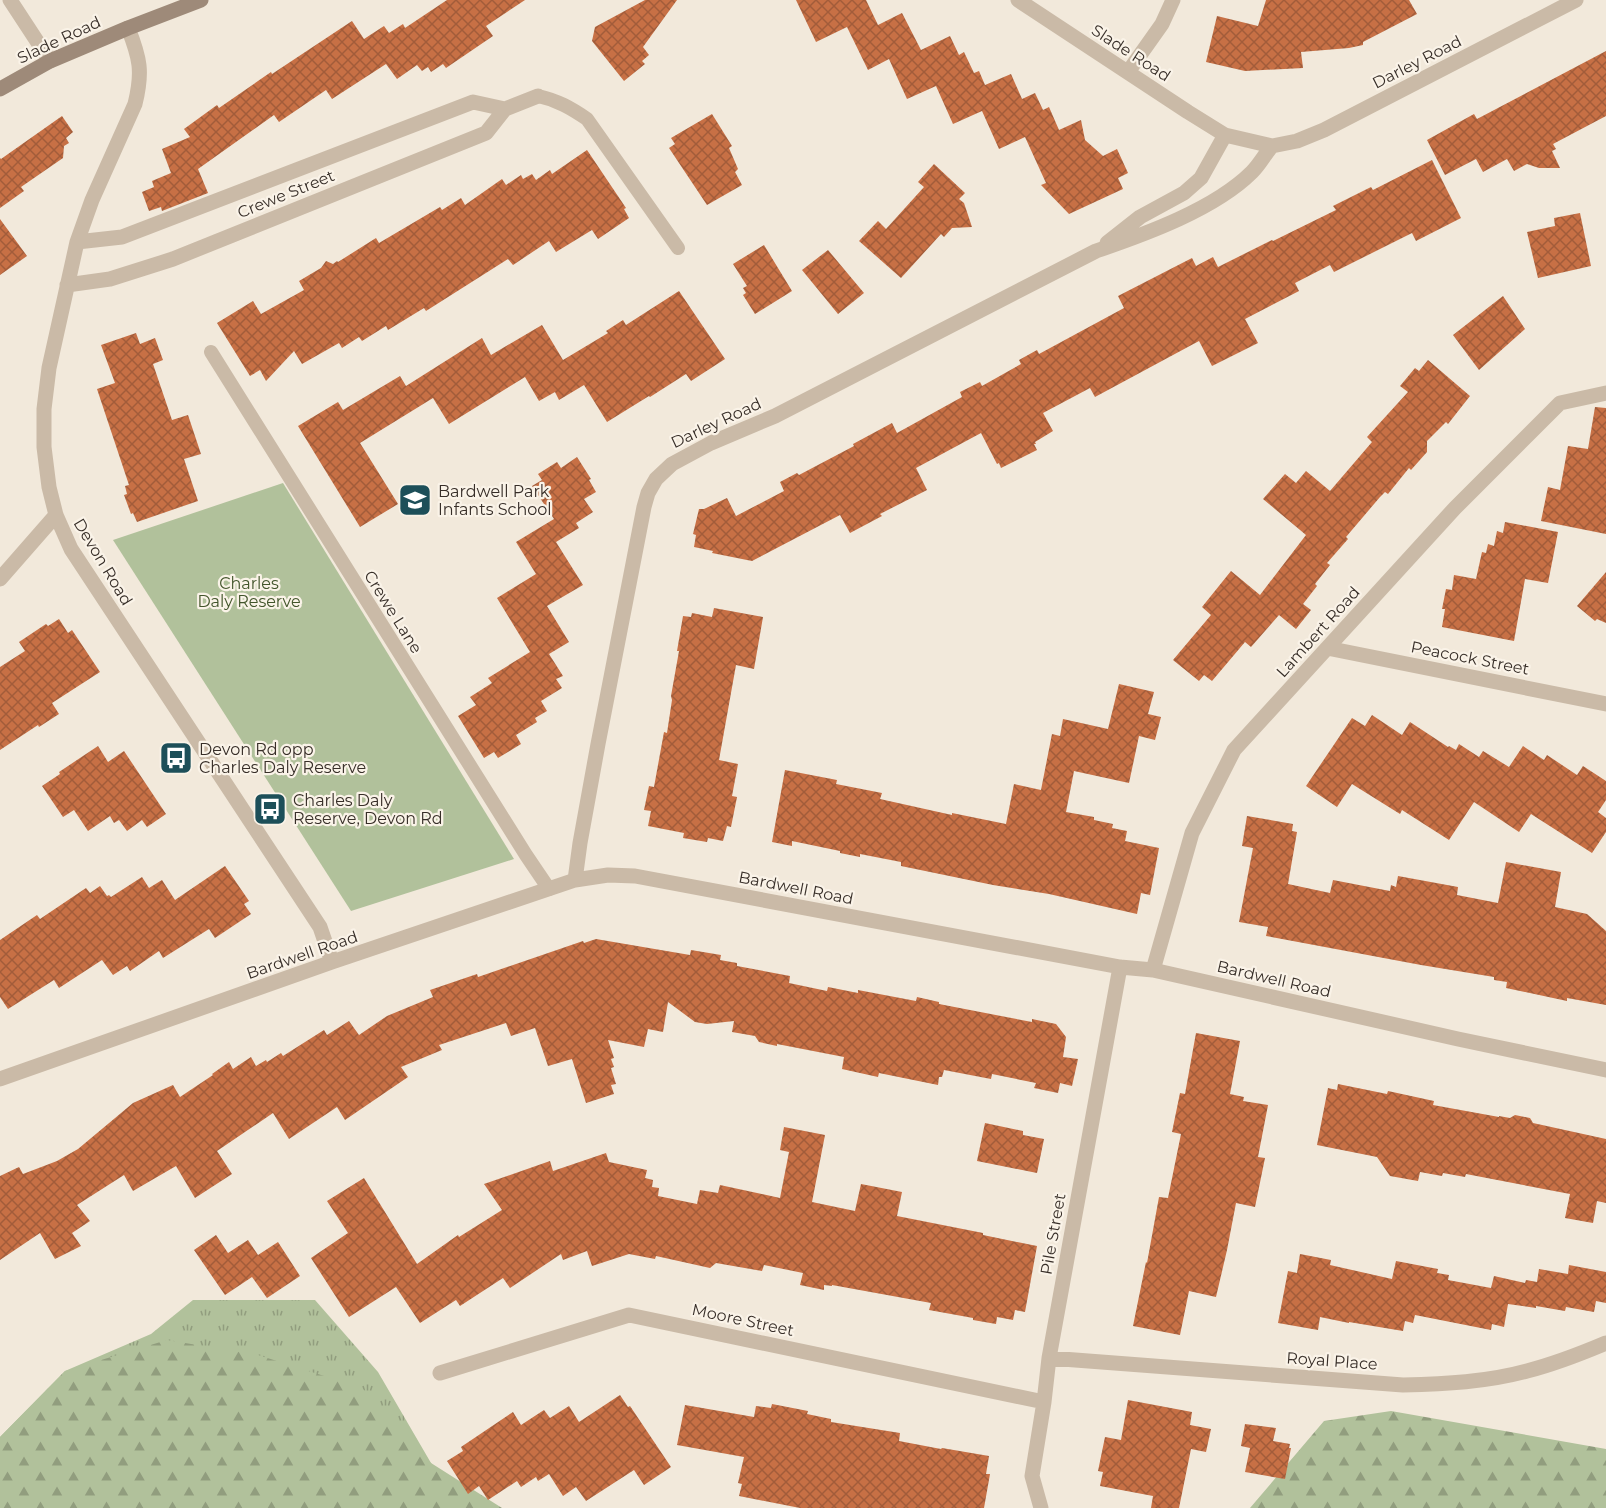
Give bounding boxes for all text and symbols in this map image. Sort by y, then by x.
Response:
street label: Slade Road [14,12,104,68]
street label: Slade Road [1088,20,1174,86]
street label: Darley Road [1369,31,1465,93]
street label: Crewe Street [235,166,338,222]
street label: Darley Road [668,394,764,452]
school or university icon: Bardwell Park Infants School [397,482,433,518]
place label: Bardwell Park Infants School [438,482,552,519]
street label: Devon Road [70,515,136,609]
street label: Crewe Lane [360,567,426,657]
park label: Charles Daly Reserve [197,574,301,611]
street label: Lambert Road [1272,583,1364,681]
street label: Peacock Street [1409,637,1531,679]
bus stop icon: Devon Rd opp Charles Daly Reserve [158,740,194,776]
place label: Devon Rd opp Charles Daly Reserve [199,740,366,777]
bus stop icon: Charles Daly Reserve, Devon Rd [252,791,288,827]
place label: Charles Daly Reserve, Devon Rd [293,791,443,828]
street label: Bardwell Road [737,868,855,908]
street label: Bardwell Road [244,927,360,983]
street label: Bardwell Road [1215,957,1333,1001]
street label: Pile Street [1036,1191,1070,1276]
street label: Moore Street [690,1300,796,1340]
street label: Royal Place [1286,1348,1378,1374]

